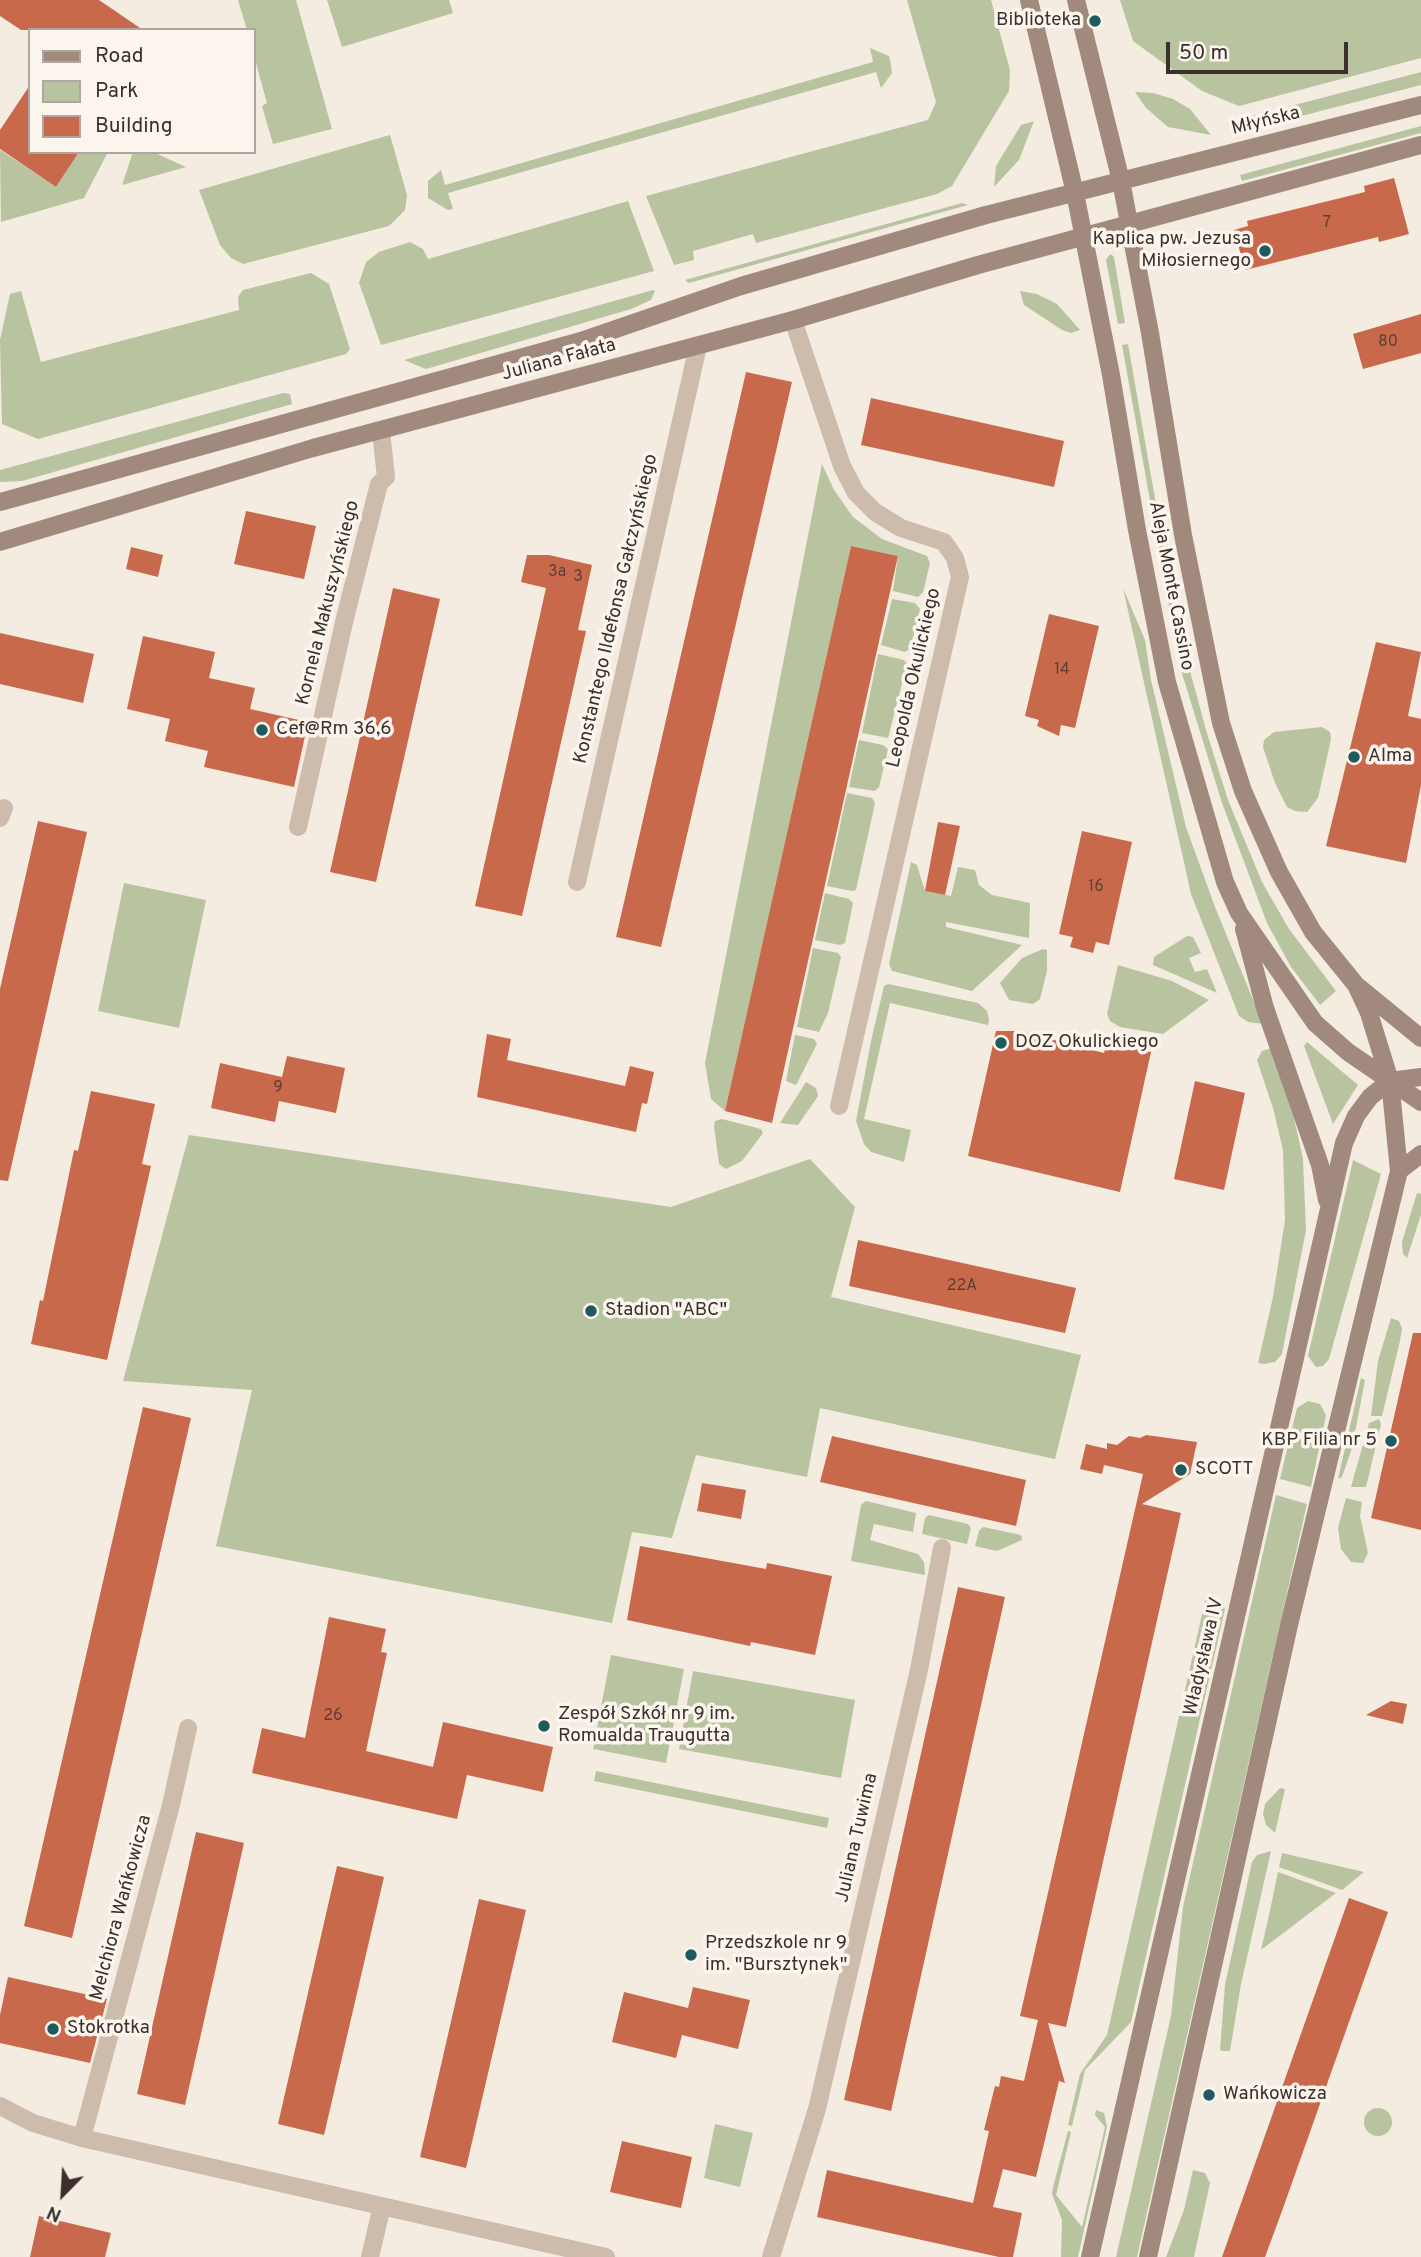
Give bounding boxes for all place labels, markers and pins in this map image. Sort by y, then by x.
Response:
place label: Biblioteka [996,10,1081,32]
marker: Biblioteka [1087,13,1103,29]
place label: Kaplica pw. Jezusa Miłosiernego [1092,229,1251,273]
marker: Kaplica pw. Jezusa Miłosiernego [1257,243,1273,259]
place label: Cef@Rm 36,6 [276,719,392,741]
marker: Cef@Rm 36,6 [254,722,270,738]
place label: Alma [1368,746,1412,768]
marker: Alma [1346,749,1362,765]
place label: DOZ Okulickiego [1015,1032,1159,1054]
marker: DOZ Okulickiego [993,1035,1009,1051]
place label: Stadion "ABC" [605,1300,727,1322]
marker: Stadion "ABC" [583,1303,599,1319]
place label: KBP Filia nr 5 [1261,1430,1377,1452]
marker: KBP Filia nr 5 [1383,1433,1399,1449]
place label: SCOTT [1195,1459,1254,1481]
marker: SCOTT [1173,1462,1189,1478]
place label: Zespół Szkół nr 9 im. Romualda Traugutta [558,1704,735,1748]
marker: Zespół Szkół nr 9 im. Romualda Traugutta [536,1718,552,1734]
place label: Przedszkole nr 9 im. "Bursztynek" [705,1933,847,1977]
marker: Przedszkole nr 9 im. "Bursztynek" [683,1947,699,1963]
place label: Stokrotka [67,2018,150,2040]
marker: Stokrotka [45,2021,61,2037]
place label: Wańkowicza [1223,2084,1327,2106]
marker: Wańkowicza [1201,2087,1217,2103]

